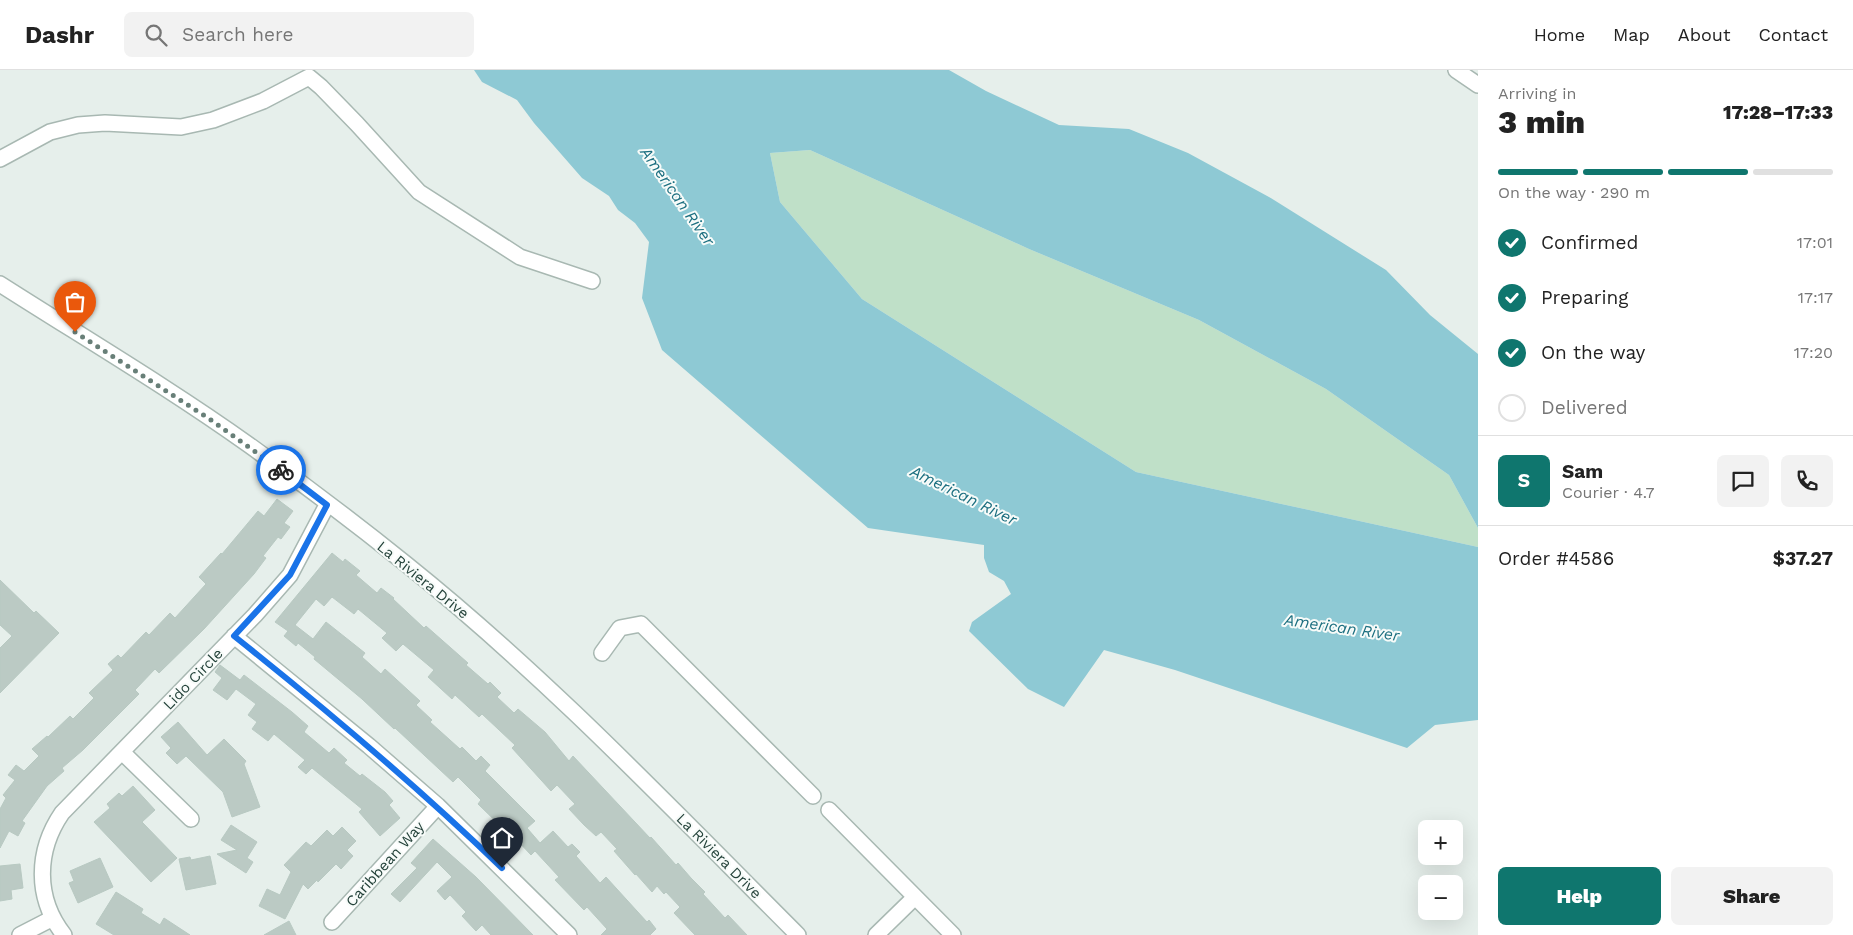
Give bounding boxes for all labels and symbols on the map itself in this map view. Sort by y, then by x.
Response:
water label: American River [636,143,719,250]
pin [54,281,96,332]
courier [256,445,306,495]
water label: American River [907,461,1021,530]
street label: La Riviera Drive [373,537,473,623]
water label: American River [1282,610,1401,645]
street label: Lido Circle [159,645,227,713]
street label: La Riviera Drive [673,810,765,902]
street label: Caribbean Way [342,817,428,910]
pin [481,817,523,868]

